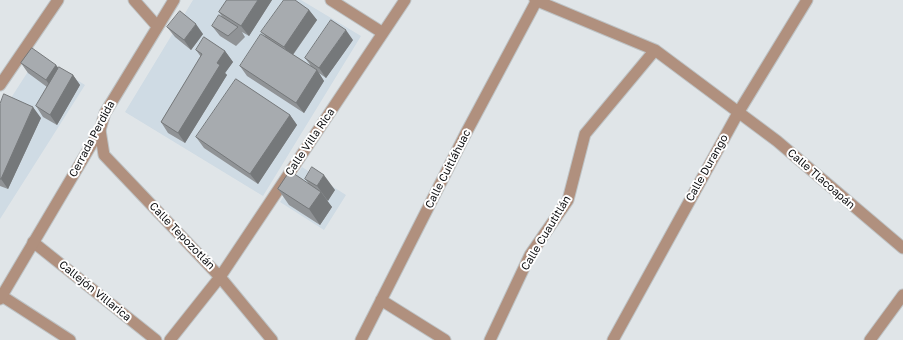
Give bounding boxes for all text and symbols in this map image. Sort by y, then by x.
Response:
street label: Cerrada Perdida [66,99,118,179]
street label: Calle Villa Rica [283,106,337,178]
street label: Calle Cuitláhuac [422,127,474,211]
street label: Calle Durango [683,132,731,204]
street label: Calle Tlacoapán [785,146,857,212]
street label: Calle Cuautitlán [518,193,574,273]
street label: Calle Tepozotlán [147,200,217,272]
street label: Callejón Villarica [56,258,134,324]

